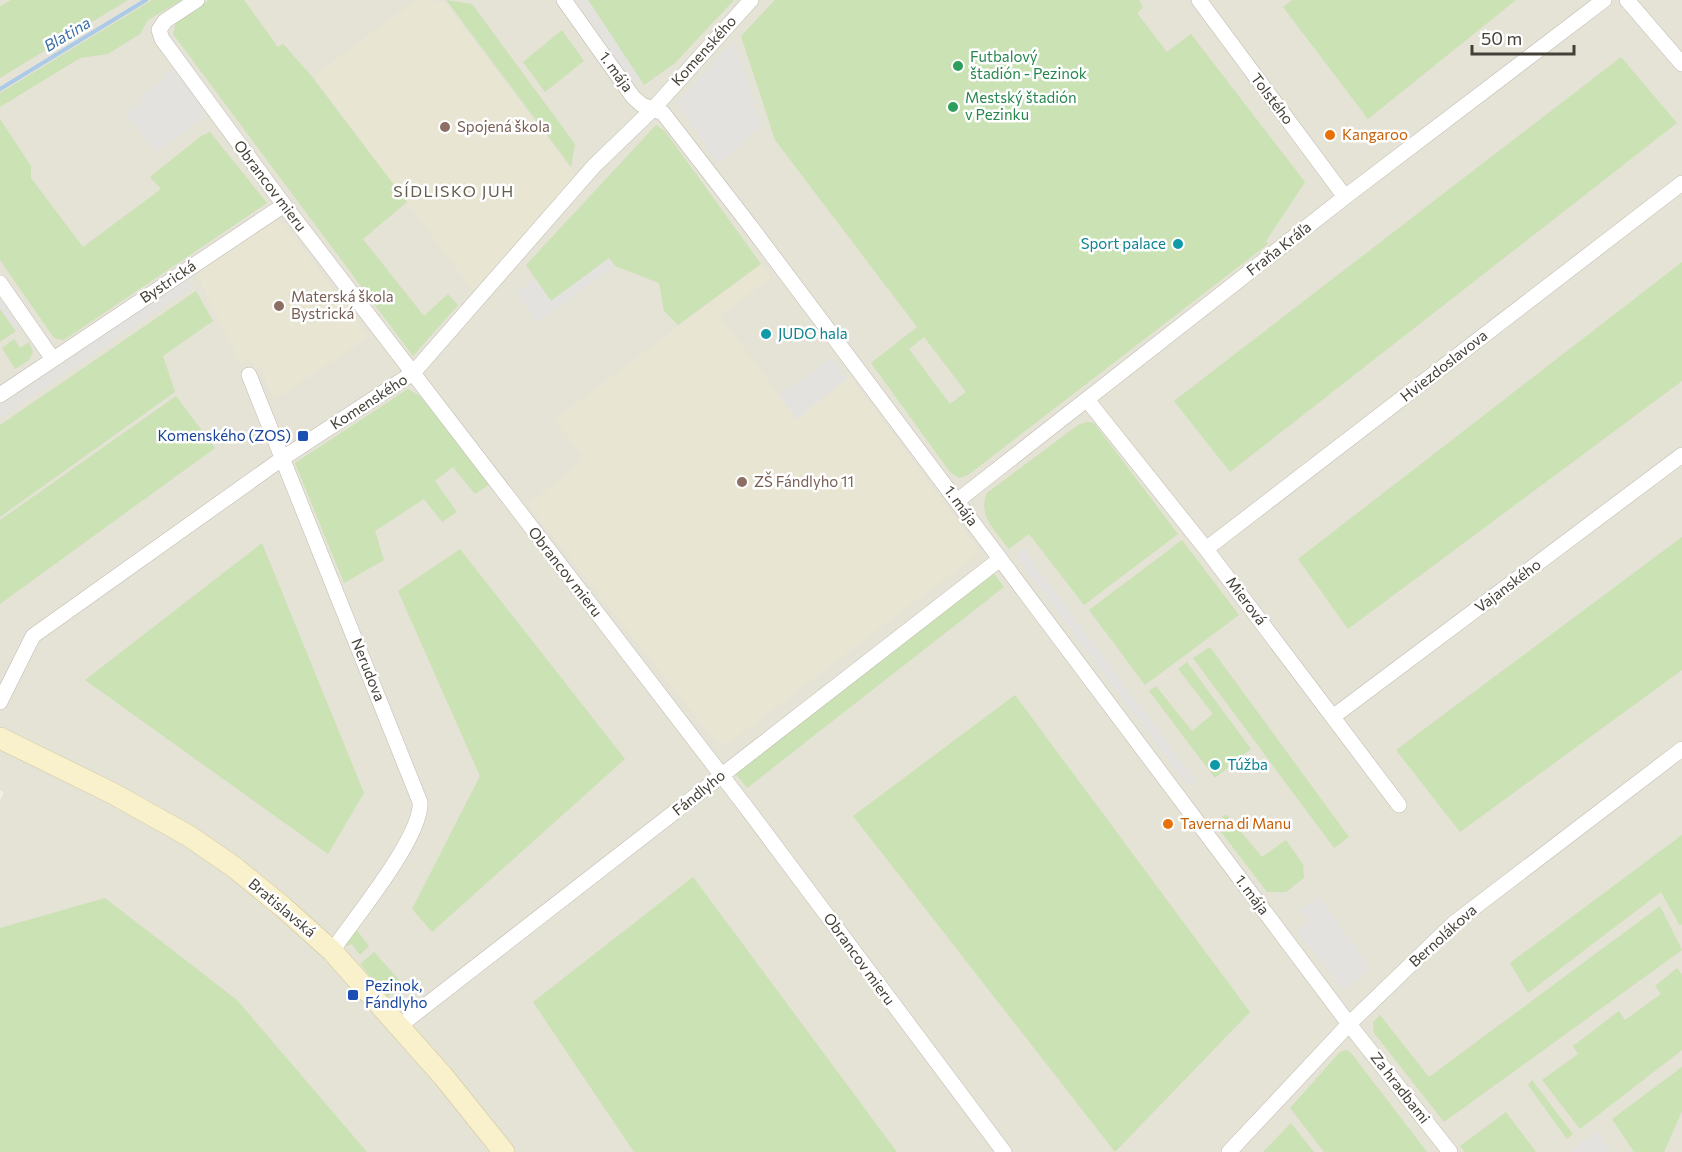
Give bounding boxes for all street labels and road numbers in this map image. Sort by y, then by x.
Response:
street label: Komenského [667,12,739,89]
street label: 1. mája [596,48,637,95]
street label: Tolstého [1248,69,1298,128]
street label: Obrancov mieru [231,136,311,234]
street label: Fraňa Kráľa [1243,217,1314,279]
street label: Bystrická [136,256,199,306]
street label: Hviezdoslavova [1396,326,1490,405]
street label: Komenského [327,370,410,433]
street label: 1. mája [941,482,982,529]
street label: Obrancov mieru [525,523,607,620]
street label: Vajanského [1471,555,1544,616]
street label: Mierová [1223,573,1271,628]
street label: Nerudova [348,635,390,704]
street label: Fándlyho [668,766,728,819]
street label: 1. mája [1232,871,1274,918]
street label: Bratislavská [245,874,320,940]
street label: Bernolákova [1405,900,1480,970]
street label: Obrancov mieru [820,909,899,1008]
street label: Za hradbami [1367,1048,1434,1127]

